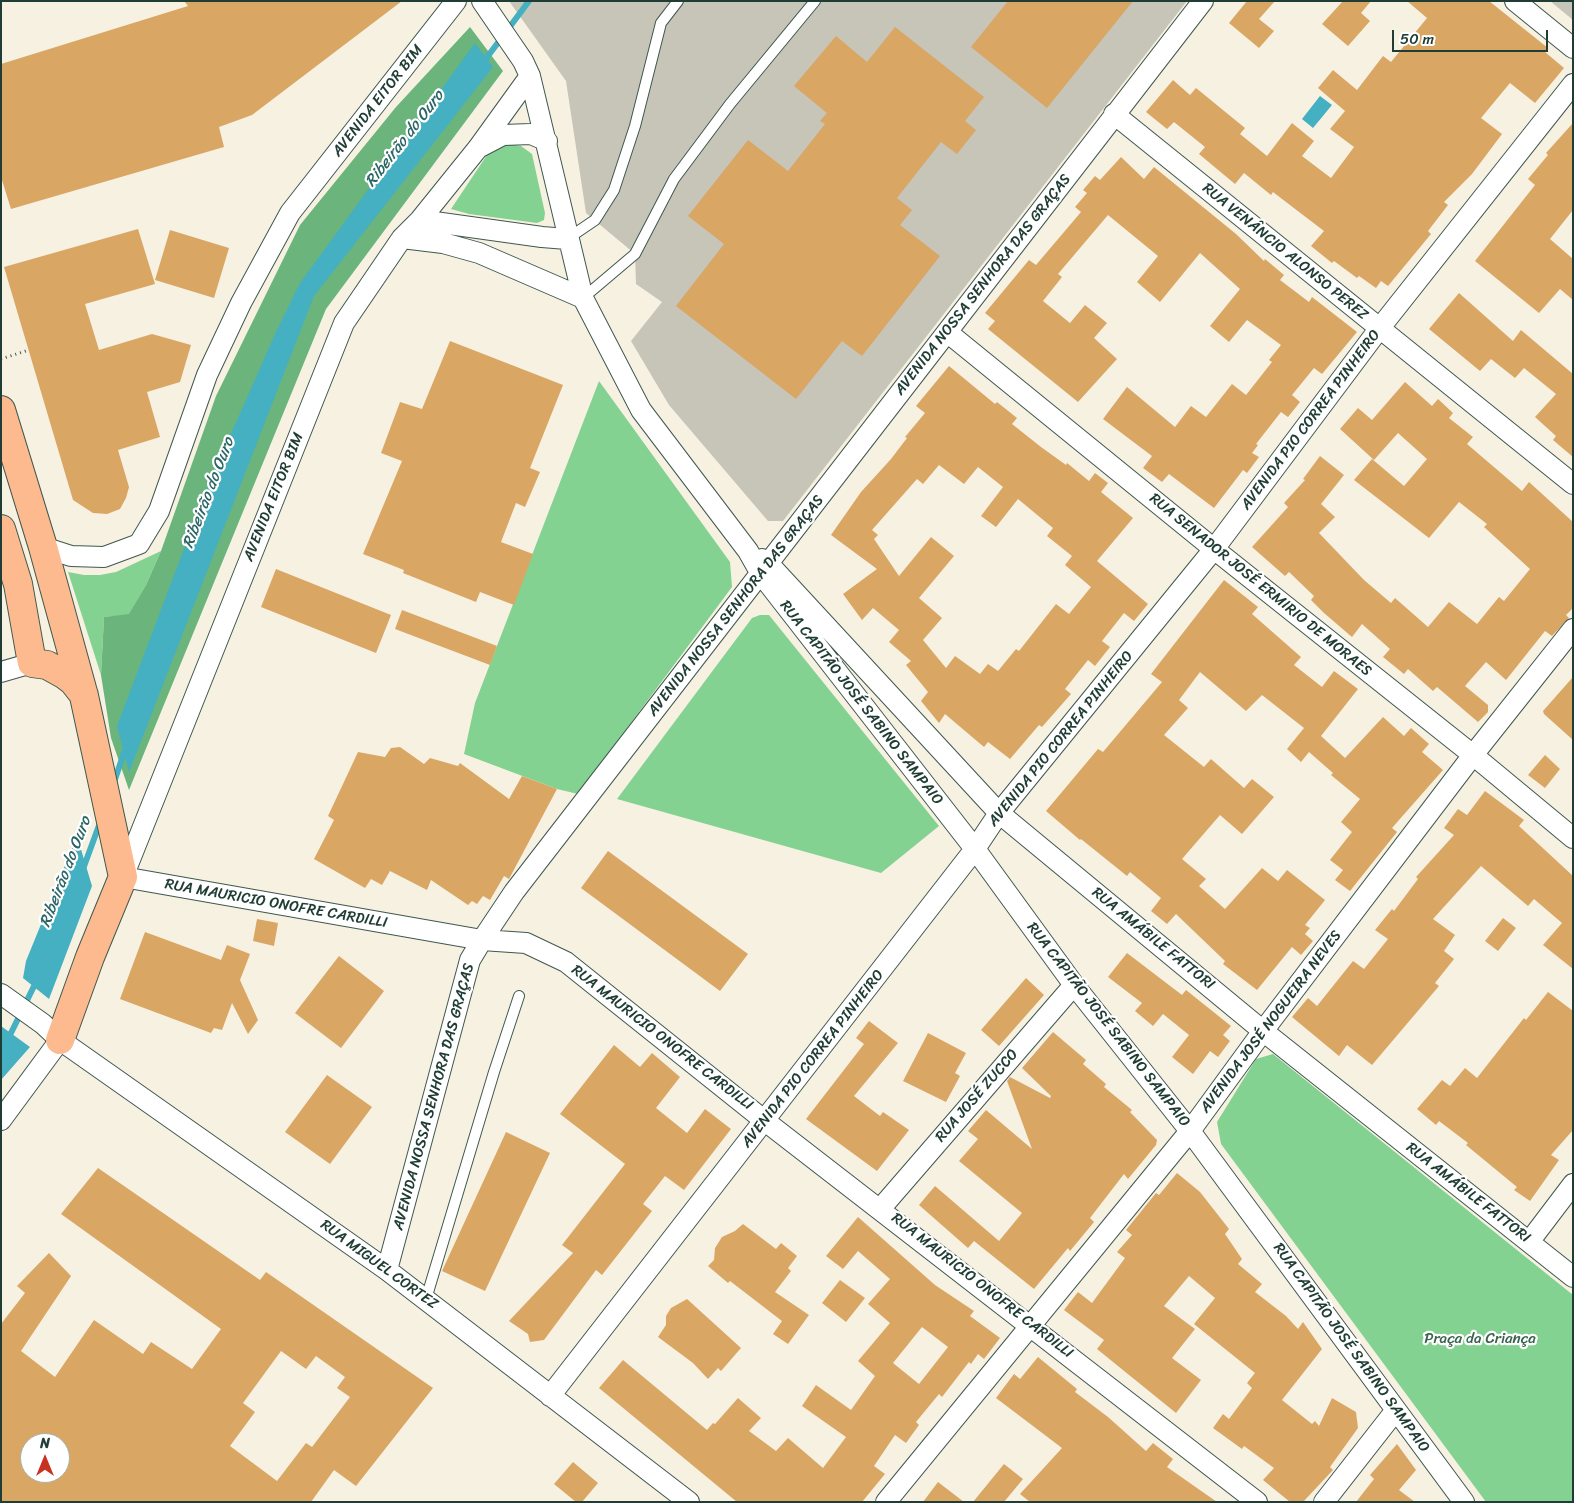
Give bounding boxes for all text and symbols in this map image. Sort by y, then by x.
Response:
scale bar [1394,20,1550,52]
text: 50 m [1400,26,1434,52]
street label: AVENIDA EITOR BIM [329,41,427,161]
water label: Ribeirão do Ouro [361,87,449,191]
street label: AVENIDA NOSSA SENHORA DAS GRAÇAS [891,171,1075,399]
street label: RUA VENÂNCIO ALONSO PEREZ [1198,180,1372,324]
street label: AVENIDA PIO CORREA PINHEIRO [1237,326,1385,514]
street label: AVENIDA EITOR BIM [240,430,308,564]
water label: Ribeirão do Ouro [179,435,239,551]
street label: RUA SENADOR JOSÉ ERMIRIO DE MORAES [1145,490,1375,680]
street label: AVENIDA NOSSA SENHORA DAS GRAÇAS [644,492,828,720]
street label: RUA CAPITÃO JOSÉ SABINO SAMPAIO [776,597,946,809]
street label: AVENIDA PIO CORREA PINHEIRO [985,648,1137,830]
water label: Ribeirão do Ouro [36,814,96,930]
street label: RUA MAURICIO ONOFRE CARDILLI [163,876,389,932]
street label: RUA AMÁBILE FATTORI [1088,884,1218,994]
street label: RUA CAPITÃO JOSÉ SABINO SAMPAIO [1023,919,1193,1131]
street label: AVENIDA JOSÉ NOGUEIRA NEVES [1197,927,1345,1117]
street label: RUA MAURICIO ONOFRE CARDILLI [568,961,756,1115]
street label: AVENIDA NOSSA SENHORA DAS GRAÇAS [390,962,478,1232]
street label: AVENIDA PIO CORREA PINHEIRO [738,967,888,1151]
street label: RUA JOSÉ ZUCCO [932,1046,1022,1146]
street label: RUA AMÁBILE FATTORI [1402,1139,1534,1247]
street label: RUA MAURICIO ONOFRE CARDILLI [888,1209,1076,1363]
street label: RUA MIGUEL CORTEZ [317,1216,441,1314]
street label: RUA CAPITÃO JOSÉ SABINO SAMPAIO [1269,1240,1433,1456]
park label: Praça da Criança [1424,1330,1536,1348]
text: N [40,1431,50,1456]
north arrow [20,1433,70,1483]

